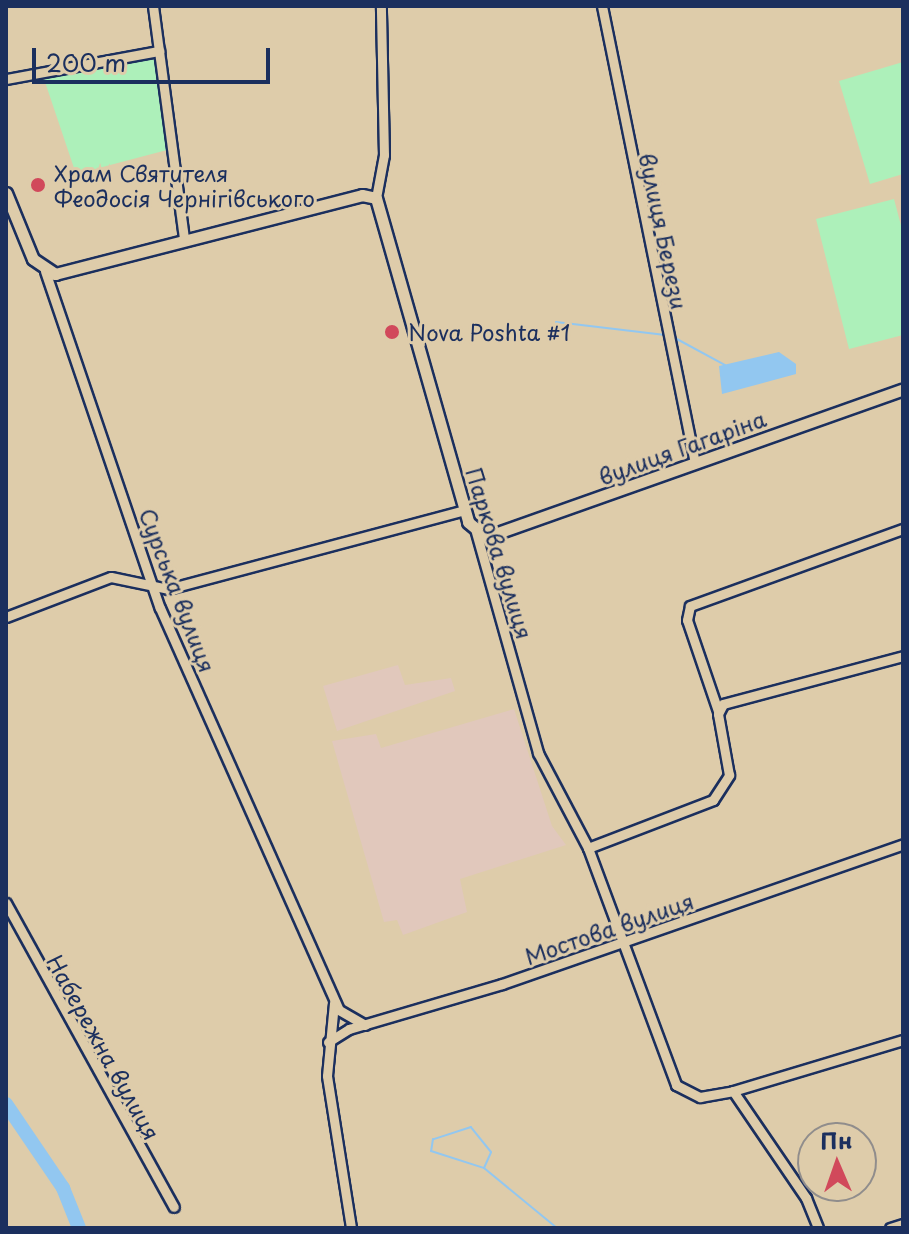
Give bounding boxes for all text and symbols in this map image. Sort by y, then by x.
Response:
scale bar [36,32,274,82]
text: 200 m [46,44,126,80]
street label: вулиця Берези [635,150,693,312]
place label: Храм Святителя Феодосія Чернігівського [54,159,315,210]
marker: Храм Святителя Феодосія Чернігівського [29,176,47,194]
place label: Nova Poshta #1 [408,319,570,345]
marker: Nova Poshta #1 [383,323,401,341]
street label: вулиця Гагаріна [594,404,770,490]
street label: Паркова вулиця [461,464,539,642]
street label: Сурська вулиця [134,504,222,676]
street label: Мостова вулиця [521,887,697,969]
street label: Набережна вулиця [42,949,166,1145]
north arrow [797,1122,877,1202]
text: Пн [820,1122,853,1157]

